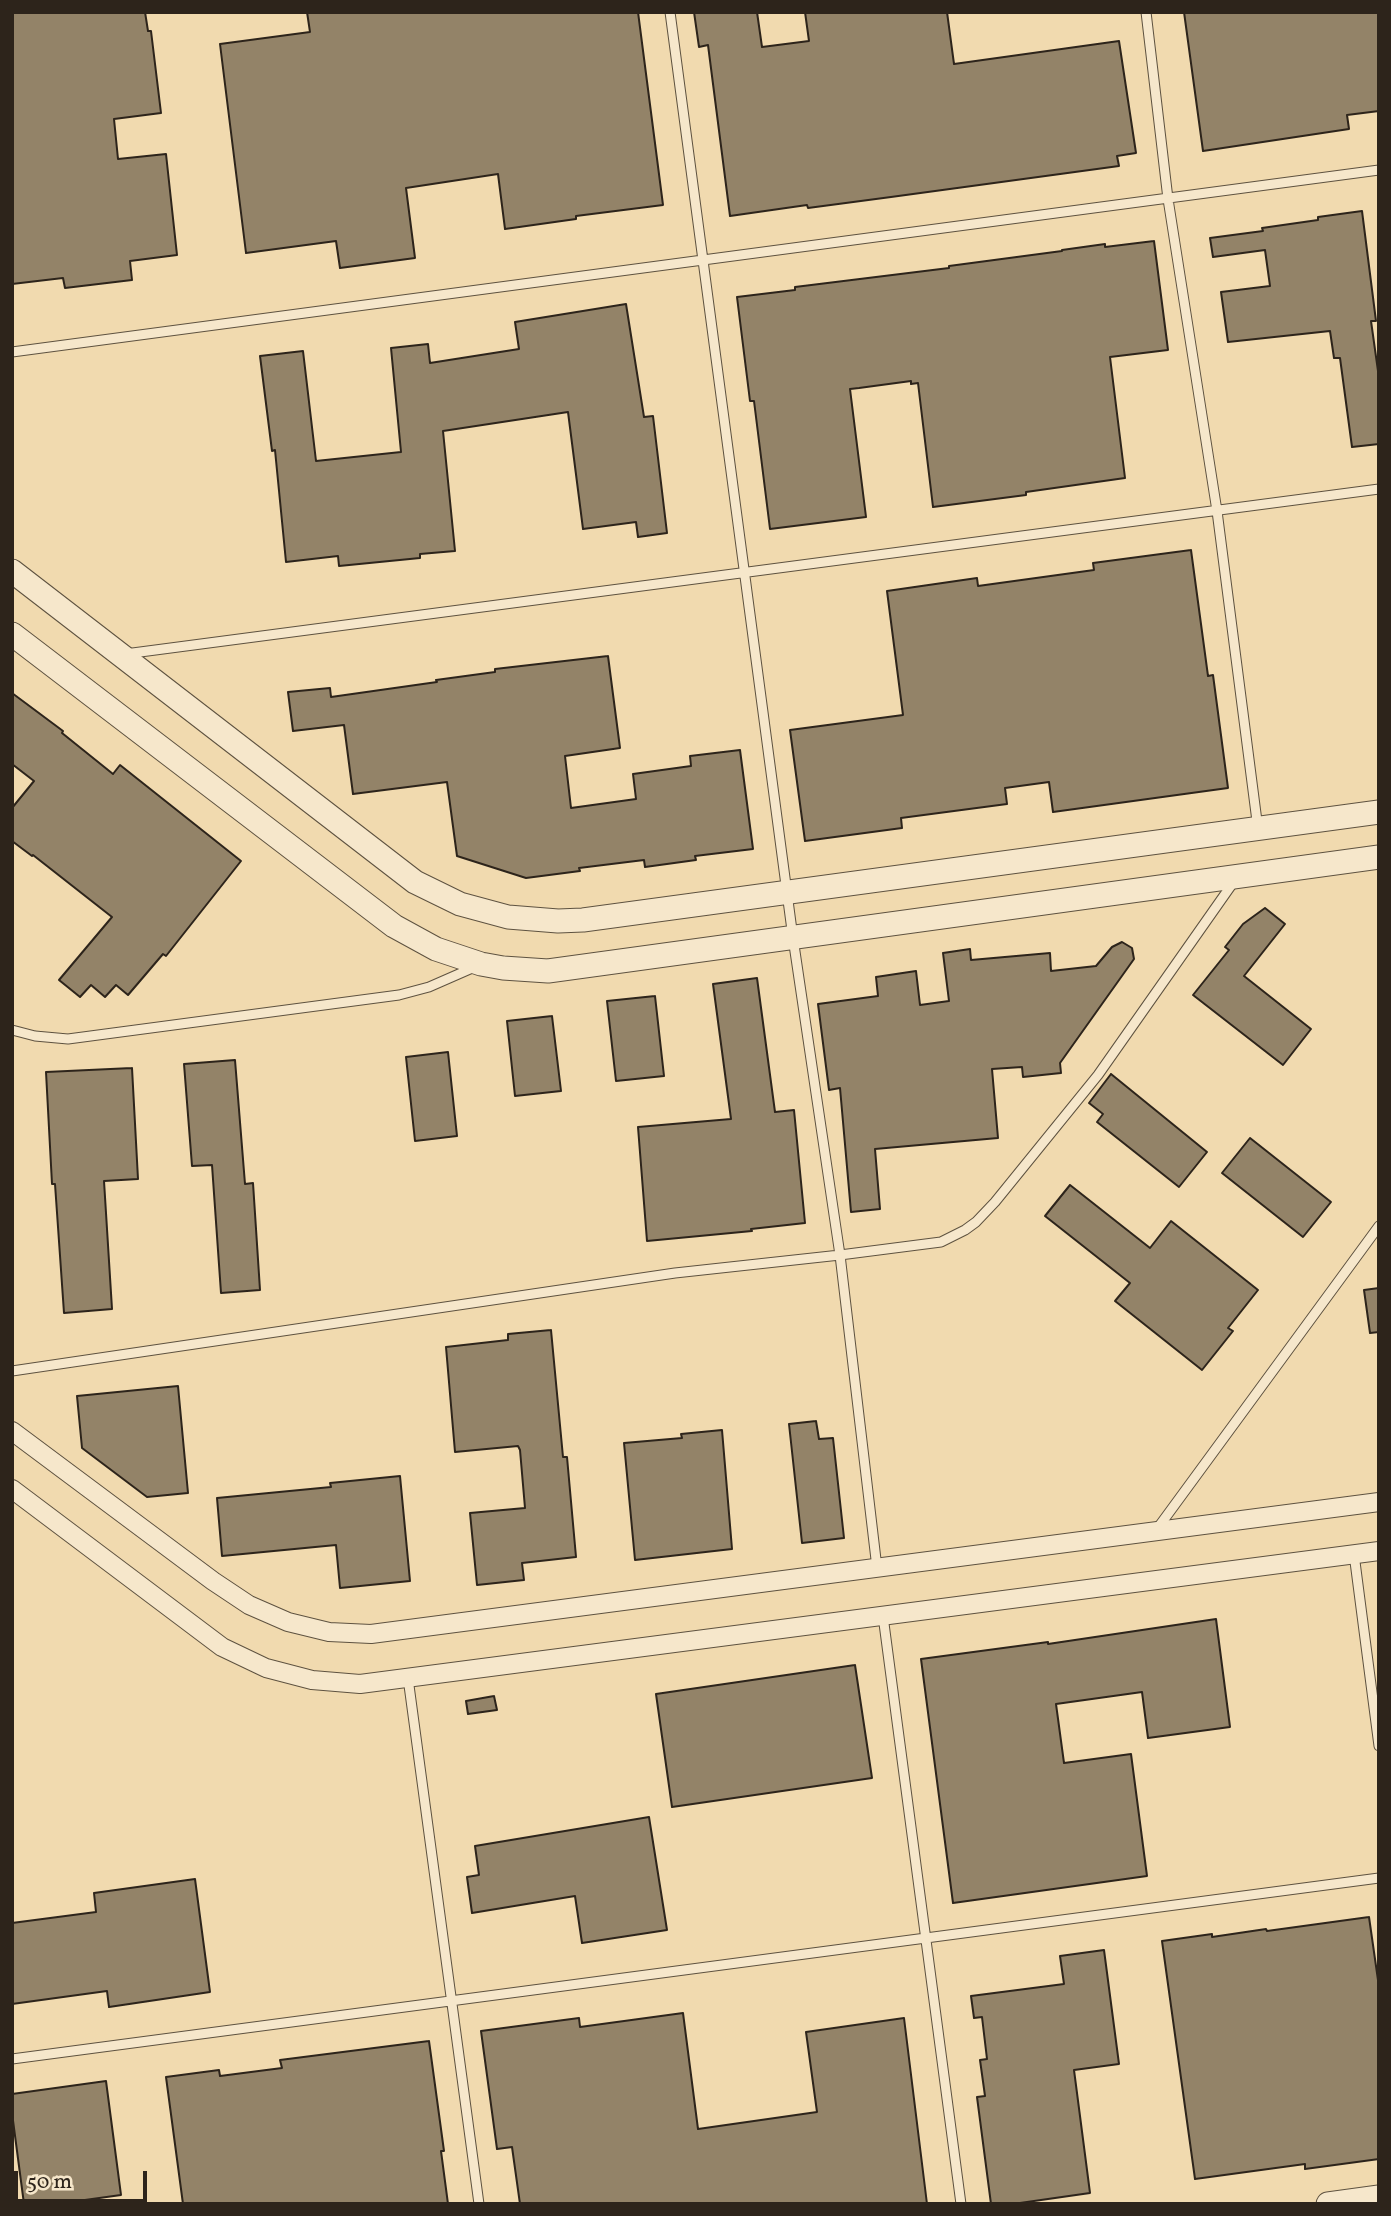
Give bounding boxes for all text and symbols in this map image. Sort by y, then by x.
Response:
scale bar [18,2156,150,2200]
text: 50 m [27,2168,72,2197]

